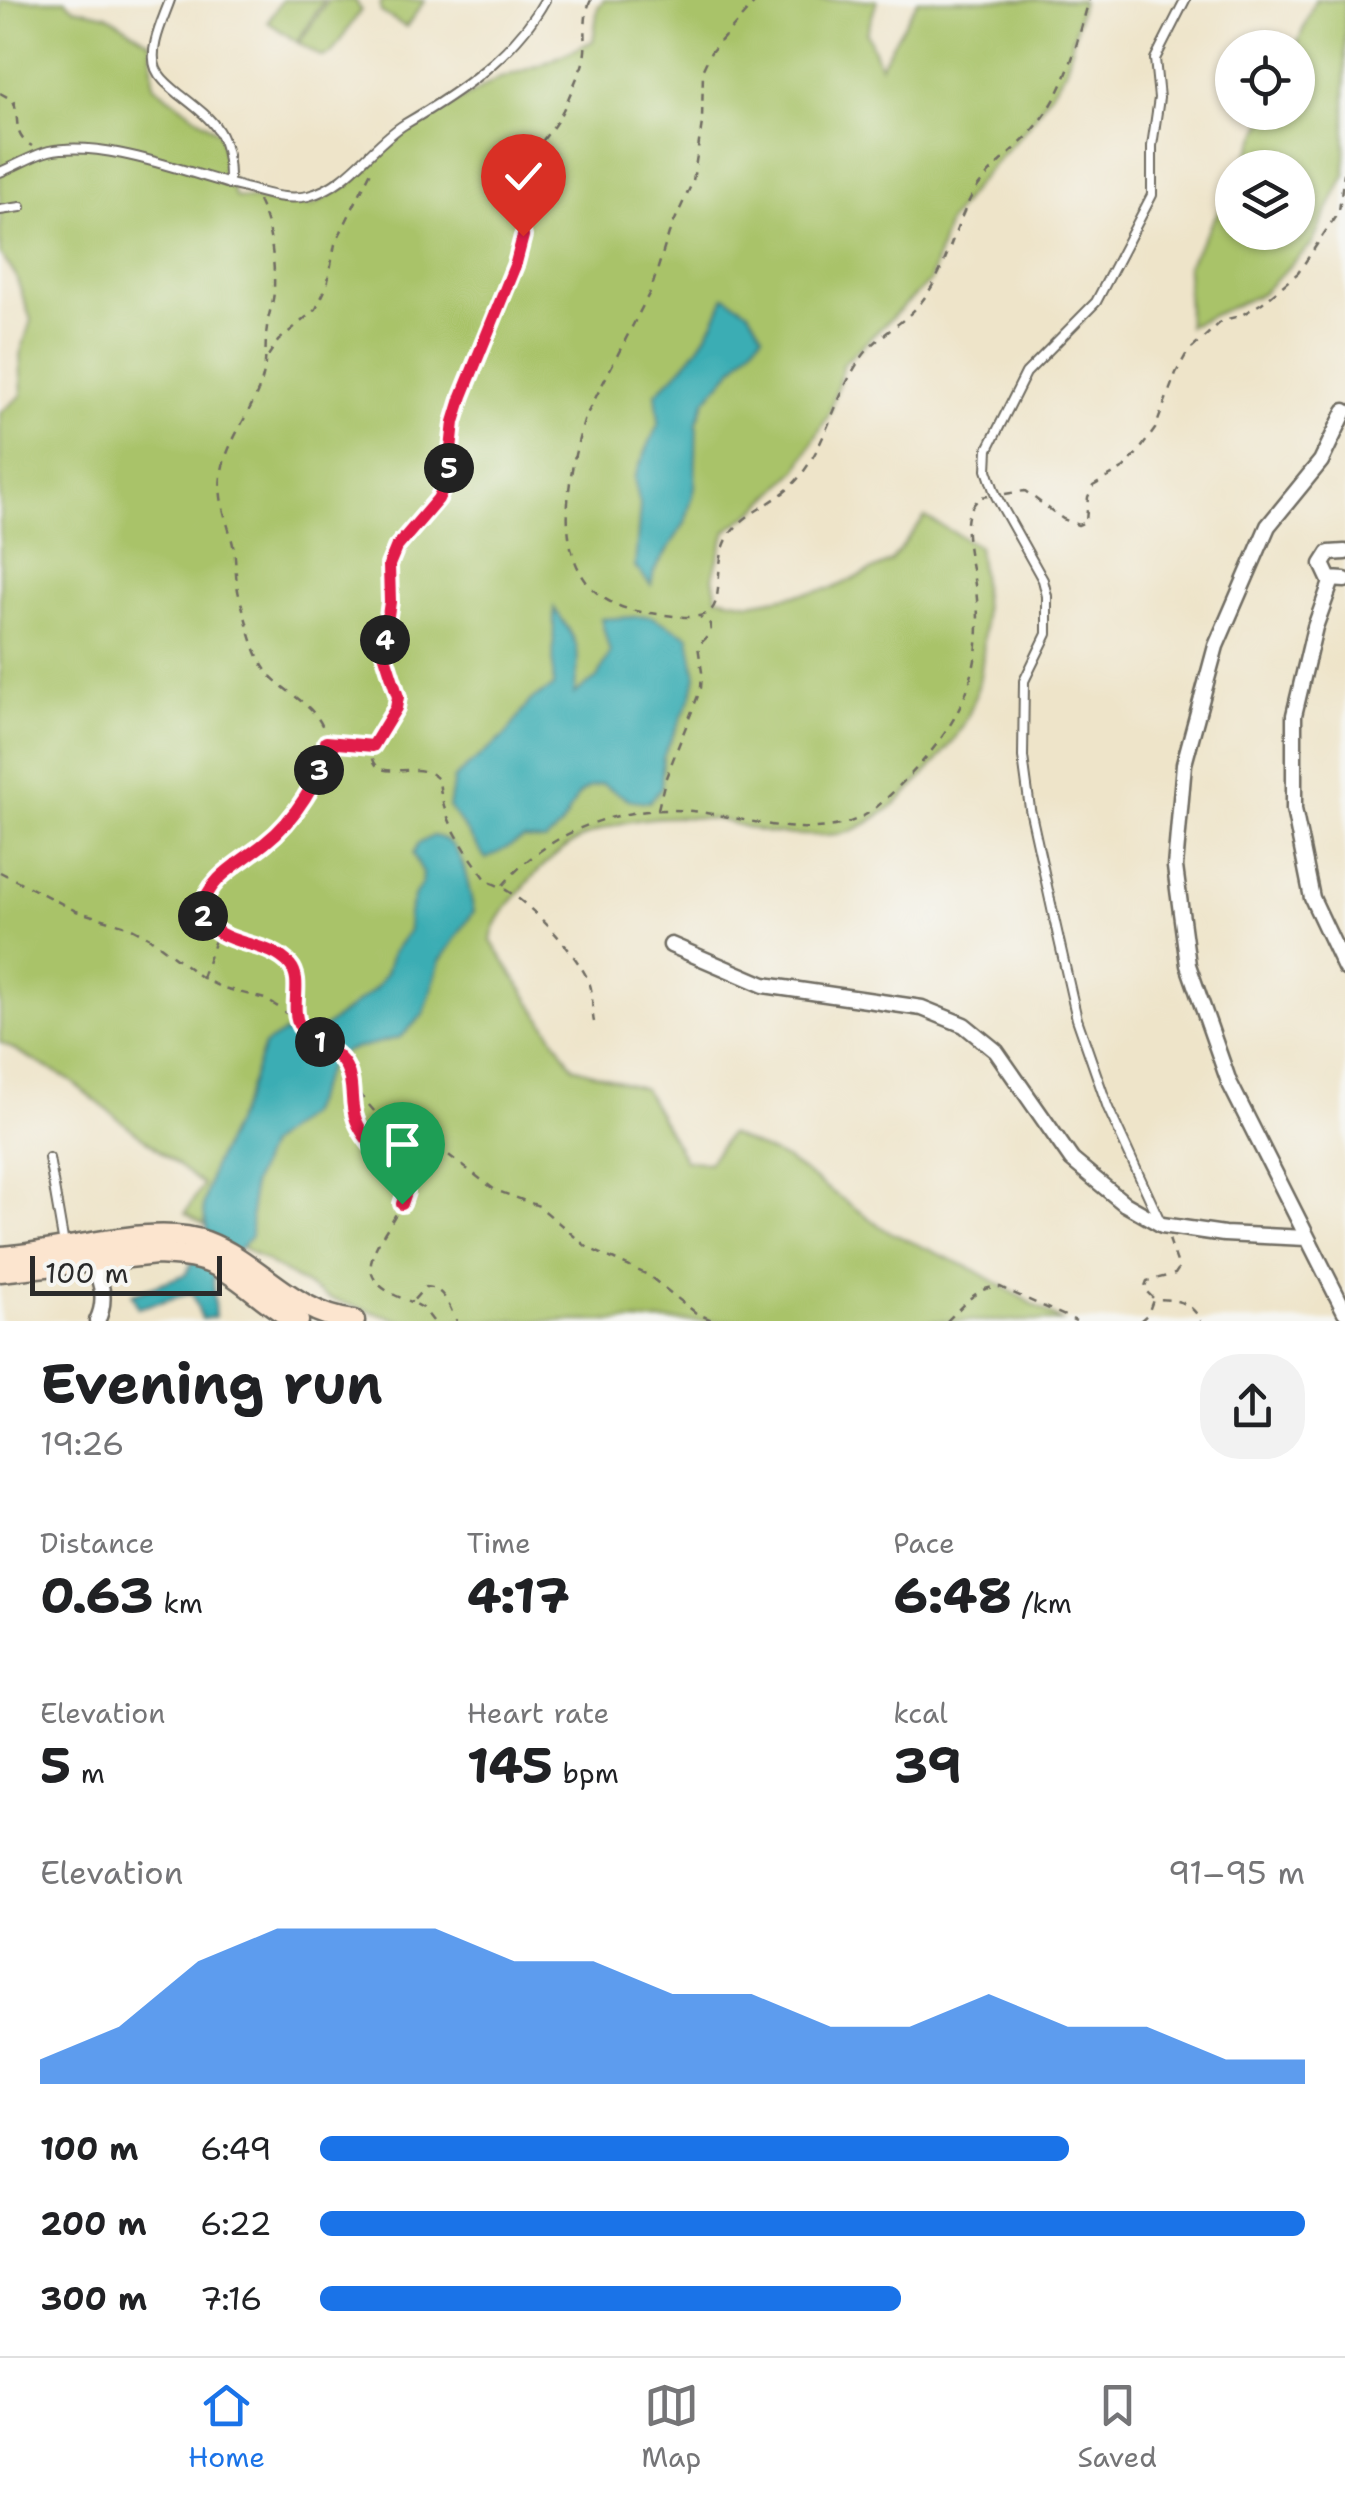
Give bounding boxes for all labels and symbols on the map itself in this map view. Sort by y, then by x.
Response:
pin [481,134,566,237]
pin: 5 [424,443,474,493]
pin: 4 [360,615,410,665]
pin: 3 [294,745,344,795]
pin: 2 [178,891,228,941]
pin: 1 [295,1017,345,1067]
pin [360,1102,445,1205]
scale bar [30,1251,222,1296]

